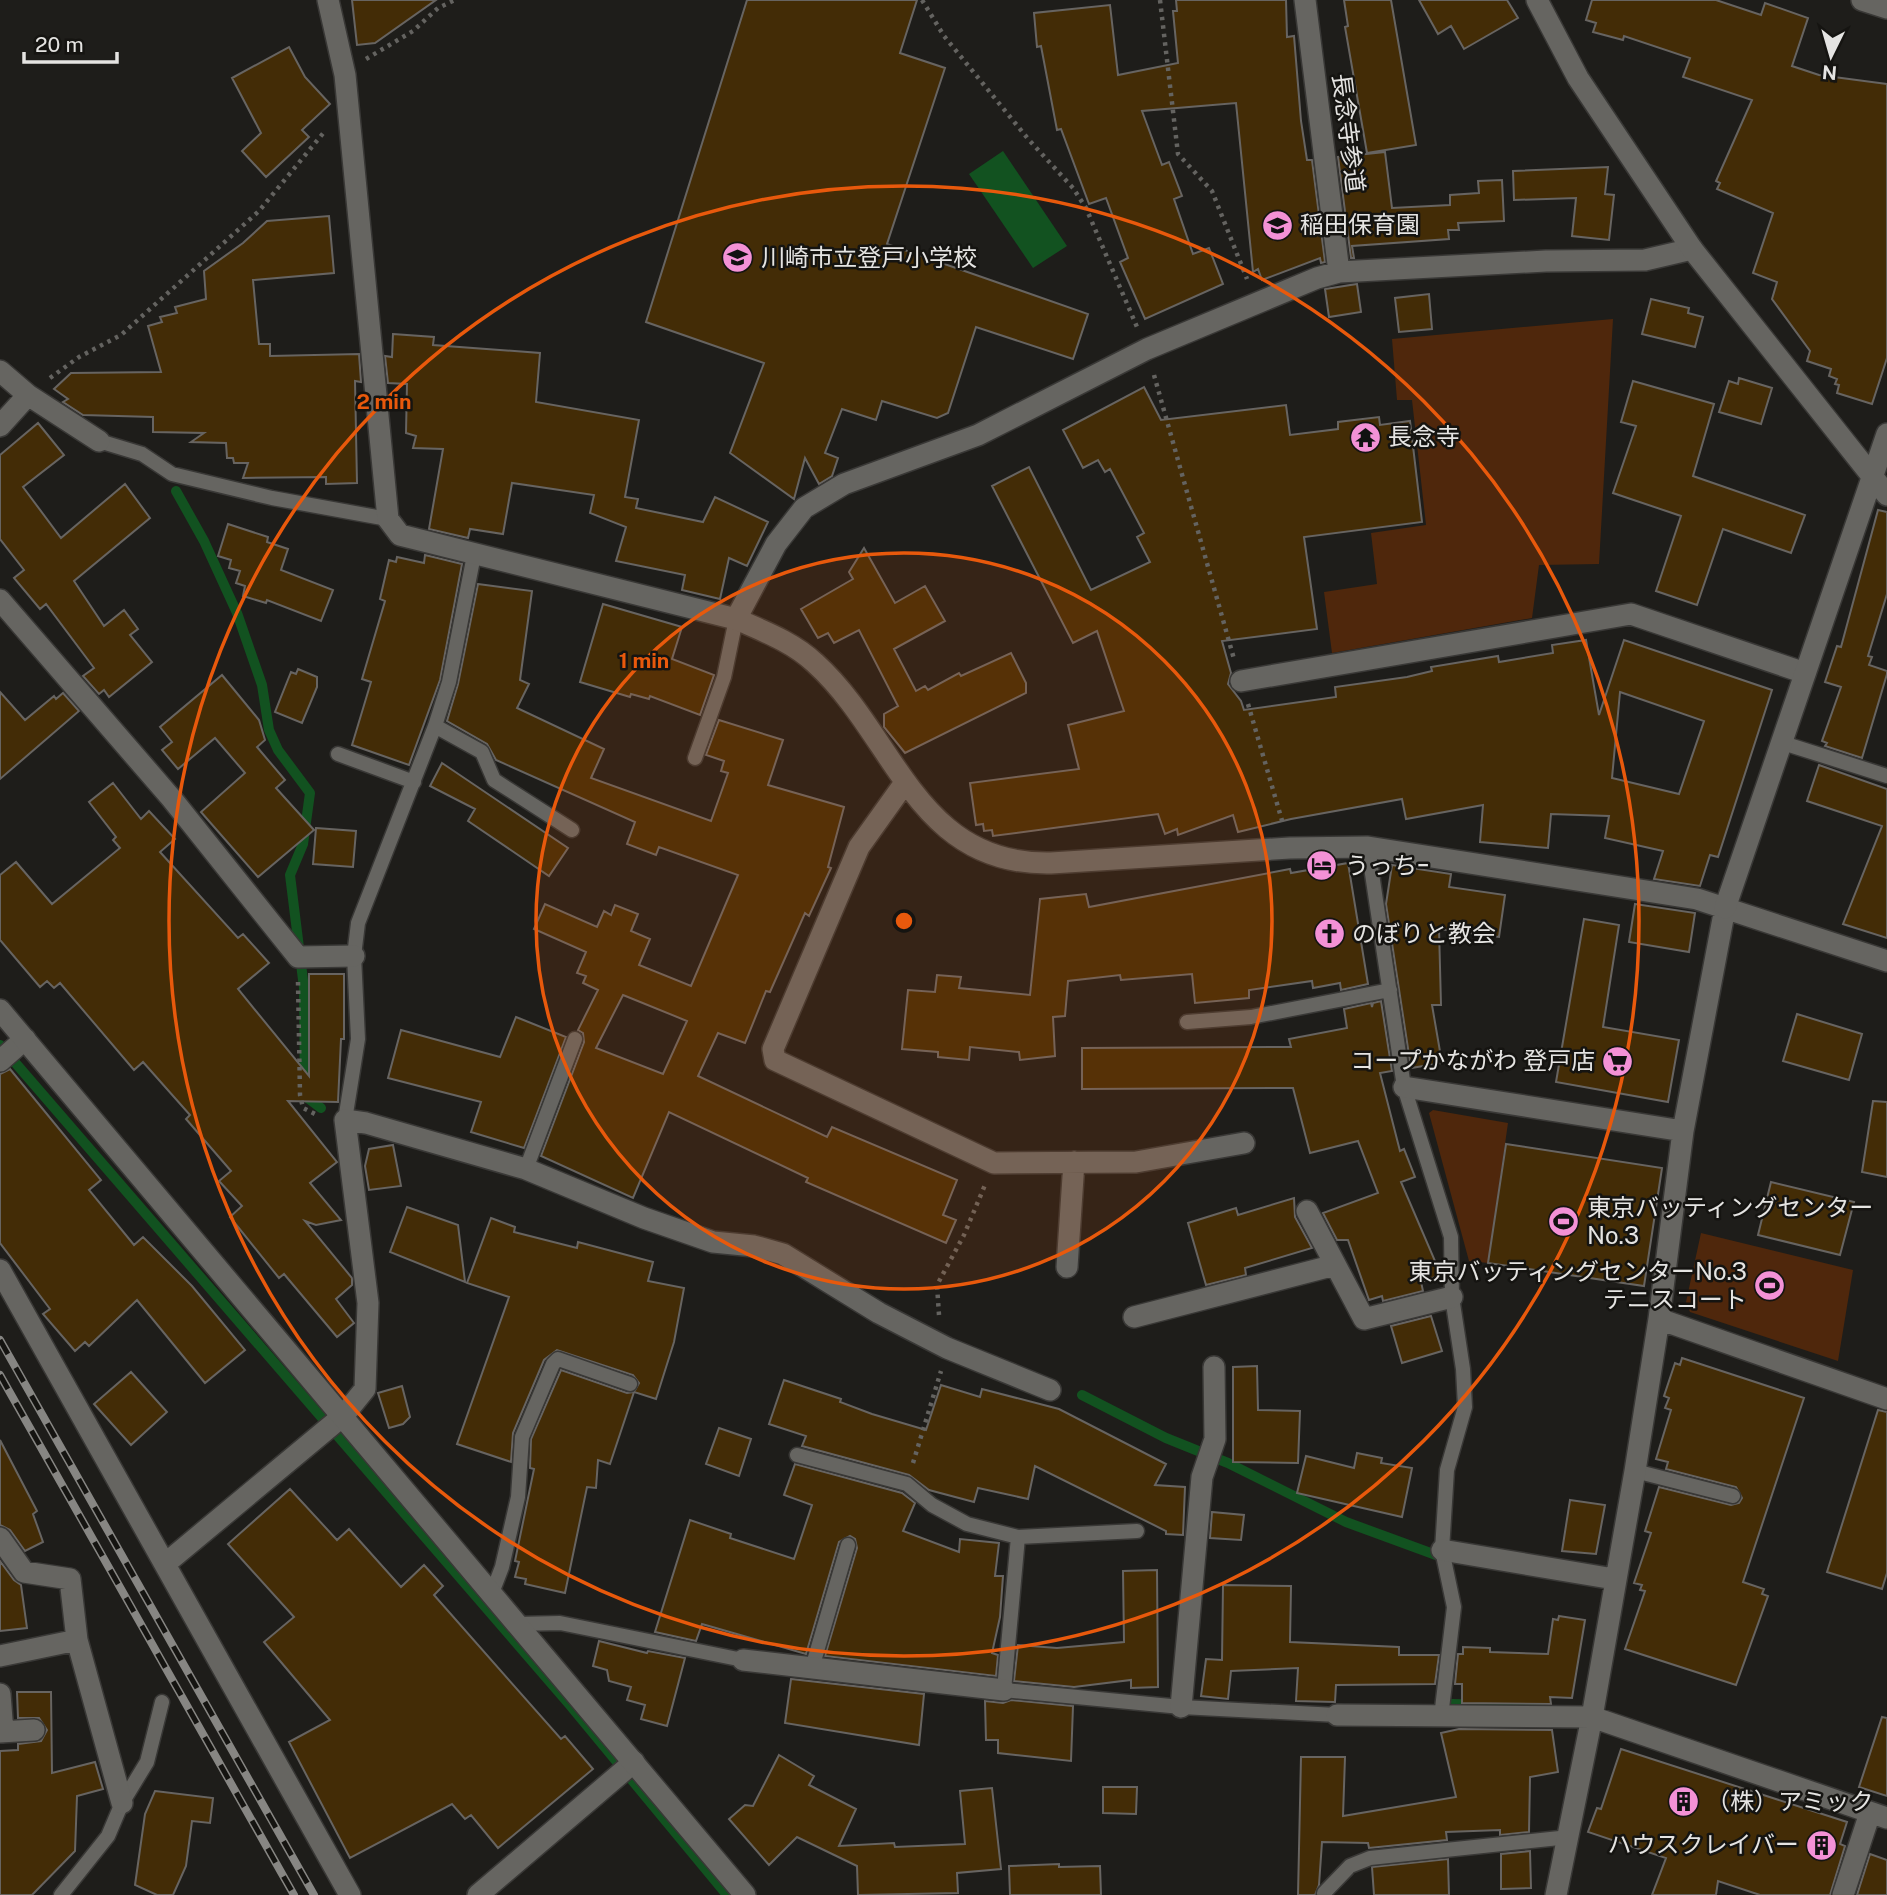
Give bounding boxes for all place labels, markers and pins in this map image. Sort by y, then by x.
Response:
school or university icon: 稲田保育園 [1260,208,1294,242]
place label: 稲田保育園 [1300,210,1420,238]
school or university icon: 川崎市立登戸小学校 [721,241,755,275]
place label: 川崎市立登戸小学校 [761,243,977,271]
temple icon: 長念寺 [1348,420,1382,454]
place label: 長念寺 [1388,422,1460,450]
hotel icon: うっちｰ [1305,849,1339,883]
place label: うっちｰ [1345,851,1429,879]
centre of rings [892,909,916,933]
church icon: のぼりと教会 [1312,917,1346,951]
place label: のぼりと教会 [1352,919,1496,947]
supermarket icon: コープかながわ 登戸店 [1601,1044,1635,1078]
place label: コープかながわ 登戸店 [1351,1046,1595,1074]
place label: 東京バッティングセンター No.3 [1587,1193,1874,1249]
sports icon: 東京バッティングセンター No.3 [1547,1205,1581,1239]
place label: 東京バッティングセンターNo.3 テニスコート [1408,1257,1747,1313]
sports icon: 東京バッティングセンターNo.3 テニスコート [1753,1269,1787,1303]
building icon: （株）アミック [1666,1785,1700,1819]
place label: （株）アミック [1706,1787,1874,1815]
building icon: ハウスクレイバー [1805,1828,1839,1862]
place label: ハウスクレイバー [1607,1830,1799,1858]

